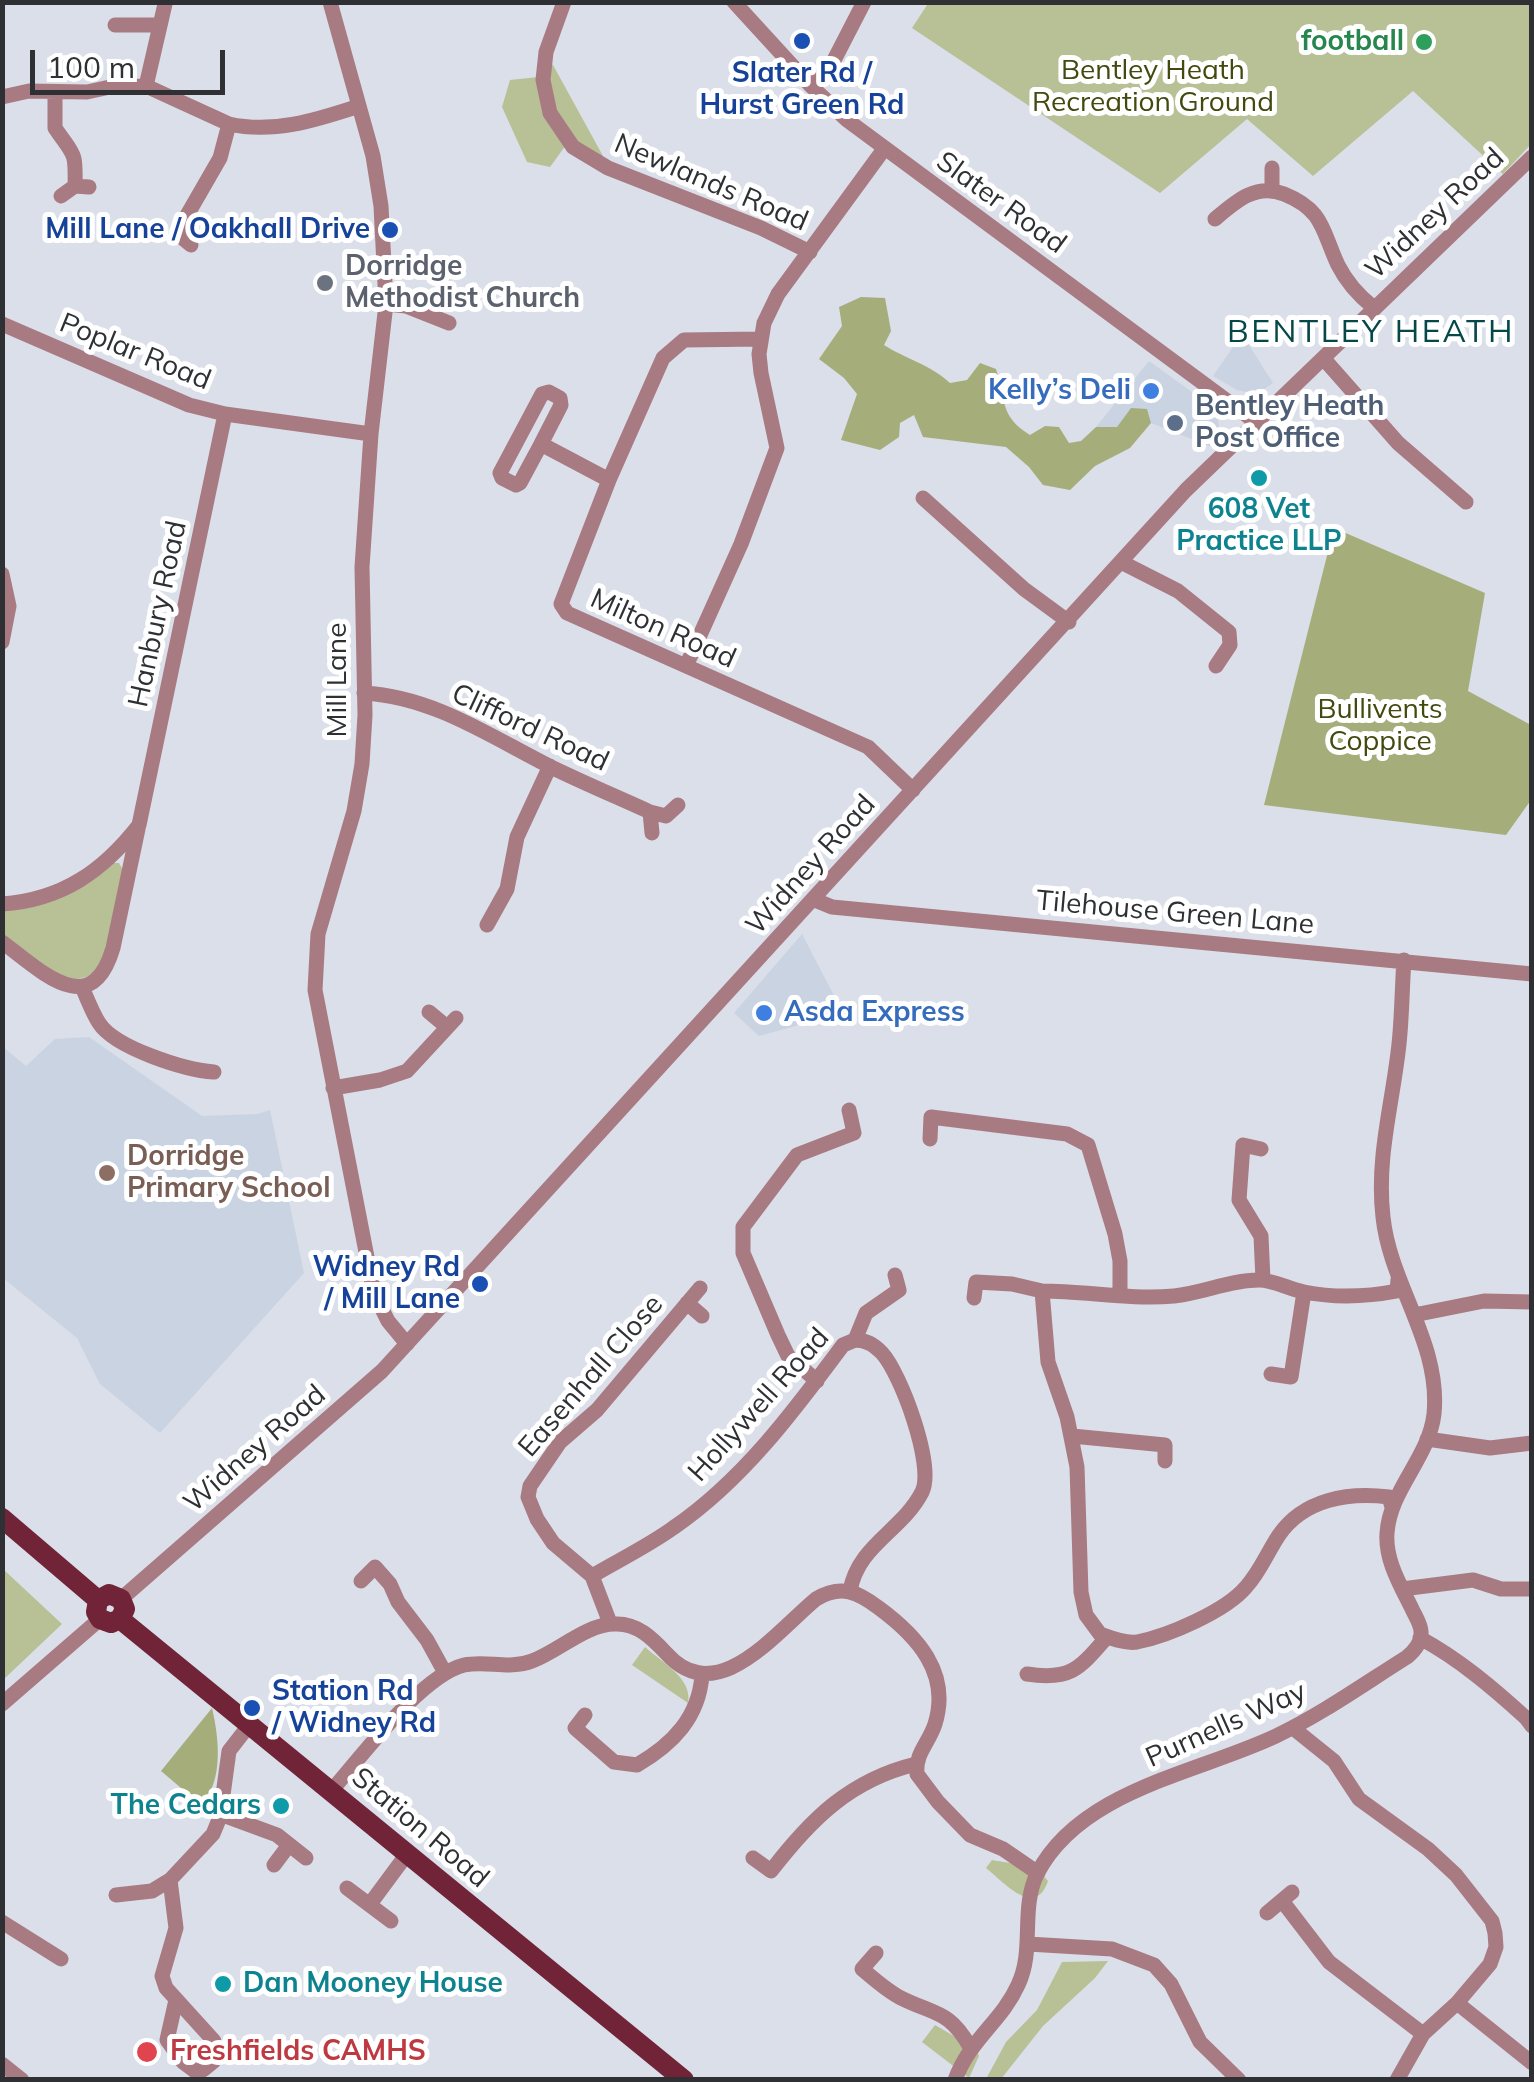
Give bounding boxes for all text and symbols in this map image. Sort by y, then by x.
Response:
place label: football [1301,25,1404,59]
scale bar [35,30,230,92]
marker: Slater Rd / Hurst Green Rd [791,30,813,52]
marker: football [1413,31,1435,53]
text: 100 m [47,48,135,86]
park label: Bentley Heath Recreation Ground [1032,54,1274,120]
place label: Slater Rd / Hurst Green Rd [700,57,904,123]
street label: Newlands Road [609,127,813,239]
street label: Widney Road [1359,141,1511,287]
street label: Slater Road [930,145,1072,261]
place label: Mill Lane / Oakhall Drive [45,213,370,247]
marker: Mill Lane / Oakhall Drive [379,219,401,241]
place label: Dorridge Methodist Church [345,250,580,316]
marker: Dorridge Methodist Church [314,272,336,294]
street label: Poplar Road [55,306,215,398]
district label: BENTLEY HEATH [1227,313,1515,351]
place label: Kelly’s Deli [988,374,1131,408]
marker: Kelly’s Deli [1140,380,1162,402]
place label: Bentley Heath Post Office [1195,390,1384,456]
marker: Bentley Heath Post Office [1164,412,1186,434]
marker: 608 Vet Practice LLP [1248,467,1270,489]
place label: 608 Vet Practice LLP [1176,493,1342,559]
street label: Hanbury Road [122,518,194,710]
street label: Milton Road [585,582,741,676]
street label: Mill Lane [321,622,355,738]
street label: Clifford Road [446,677,614,779]
park label: Bullivents Coppice [1317,693,1443,759]
street label: Widney Road [739,788,883,942]
street label: Tilehouse Green Lane [1035,884,1315,942]
place label: Asda Express [784,996,965,1030]
marker: Asda Express [753,1002,775,1024]
place label: Dorridge Primary School [127,1140,330,1206]
marker: Dorridge Primary School [96,1162,118,1184]
place label: Widney Rd / Mill Lane [312,1251,460,1317]
marker: Widney Rd / Mill Lane [469,1273,491,1295]
street label: Easenhall Close [512,1288,670,1464]
street label: Hollywell Road [681,1321,837,1489]
street label: Widney Road [177,1378,333,1520]
place label: Station Rd / Widney Rd [272,1675,436,1741]
street label: Purnells Way [1141,1675,1311,1775]
marker: Station Rd / Widney Rd [241,1697,263,1719]
street label: Station Road [345,1761,495,1895]
place label: The Cedars [111,1789,261,1823]
marker: The Cedars [270,1795,292,1817]
place label: Dan Mooney House [243,1967,503,2001]
marker: Dan Mooney House [212,1973,234,1995]
place label: Freshfields CAMHS [170,2035,426,2069]
marker: Freshfields CAMHS [134,2039,160,2065]

